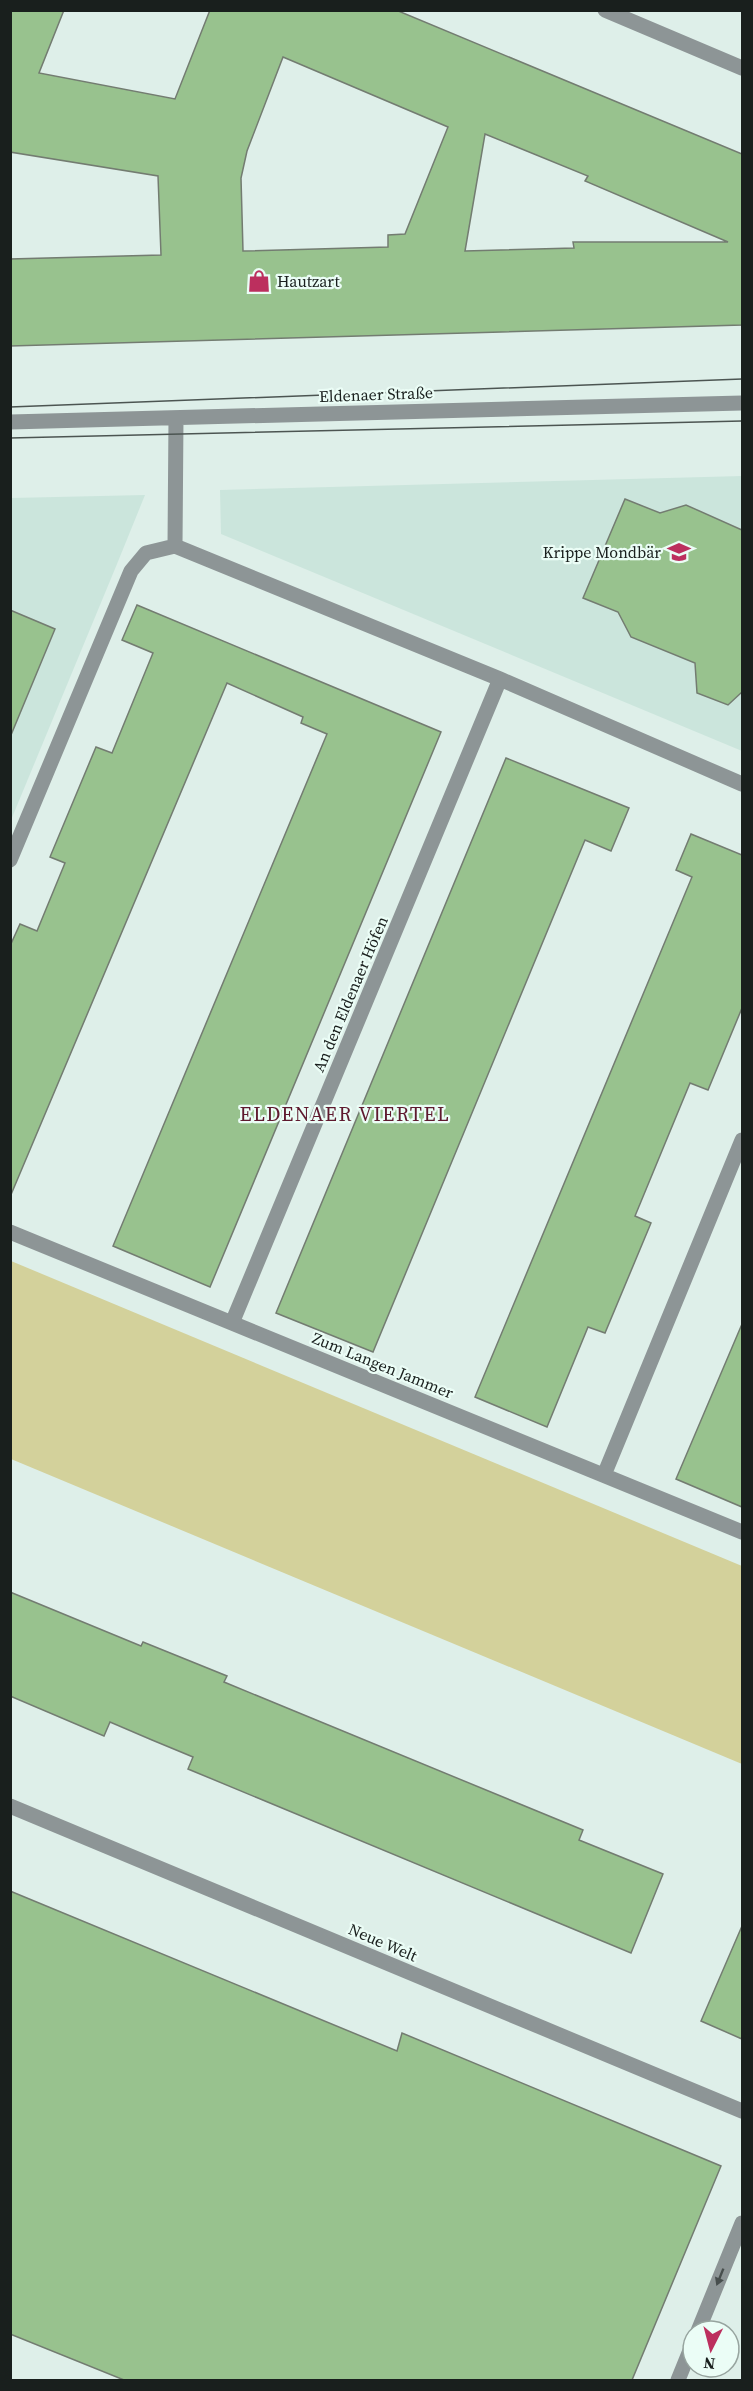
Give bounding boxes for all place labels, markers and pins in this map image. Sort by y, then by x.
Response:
shop icon: Hautzart [246,268,272,294]
place label: Hautzart [277,270,340,292]
school or university icon: Krippe Mondbär [666,539,692,565]
place label: Krippe Mondbär [543,541,661,563]

